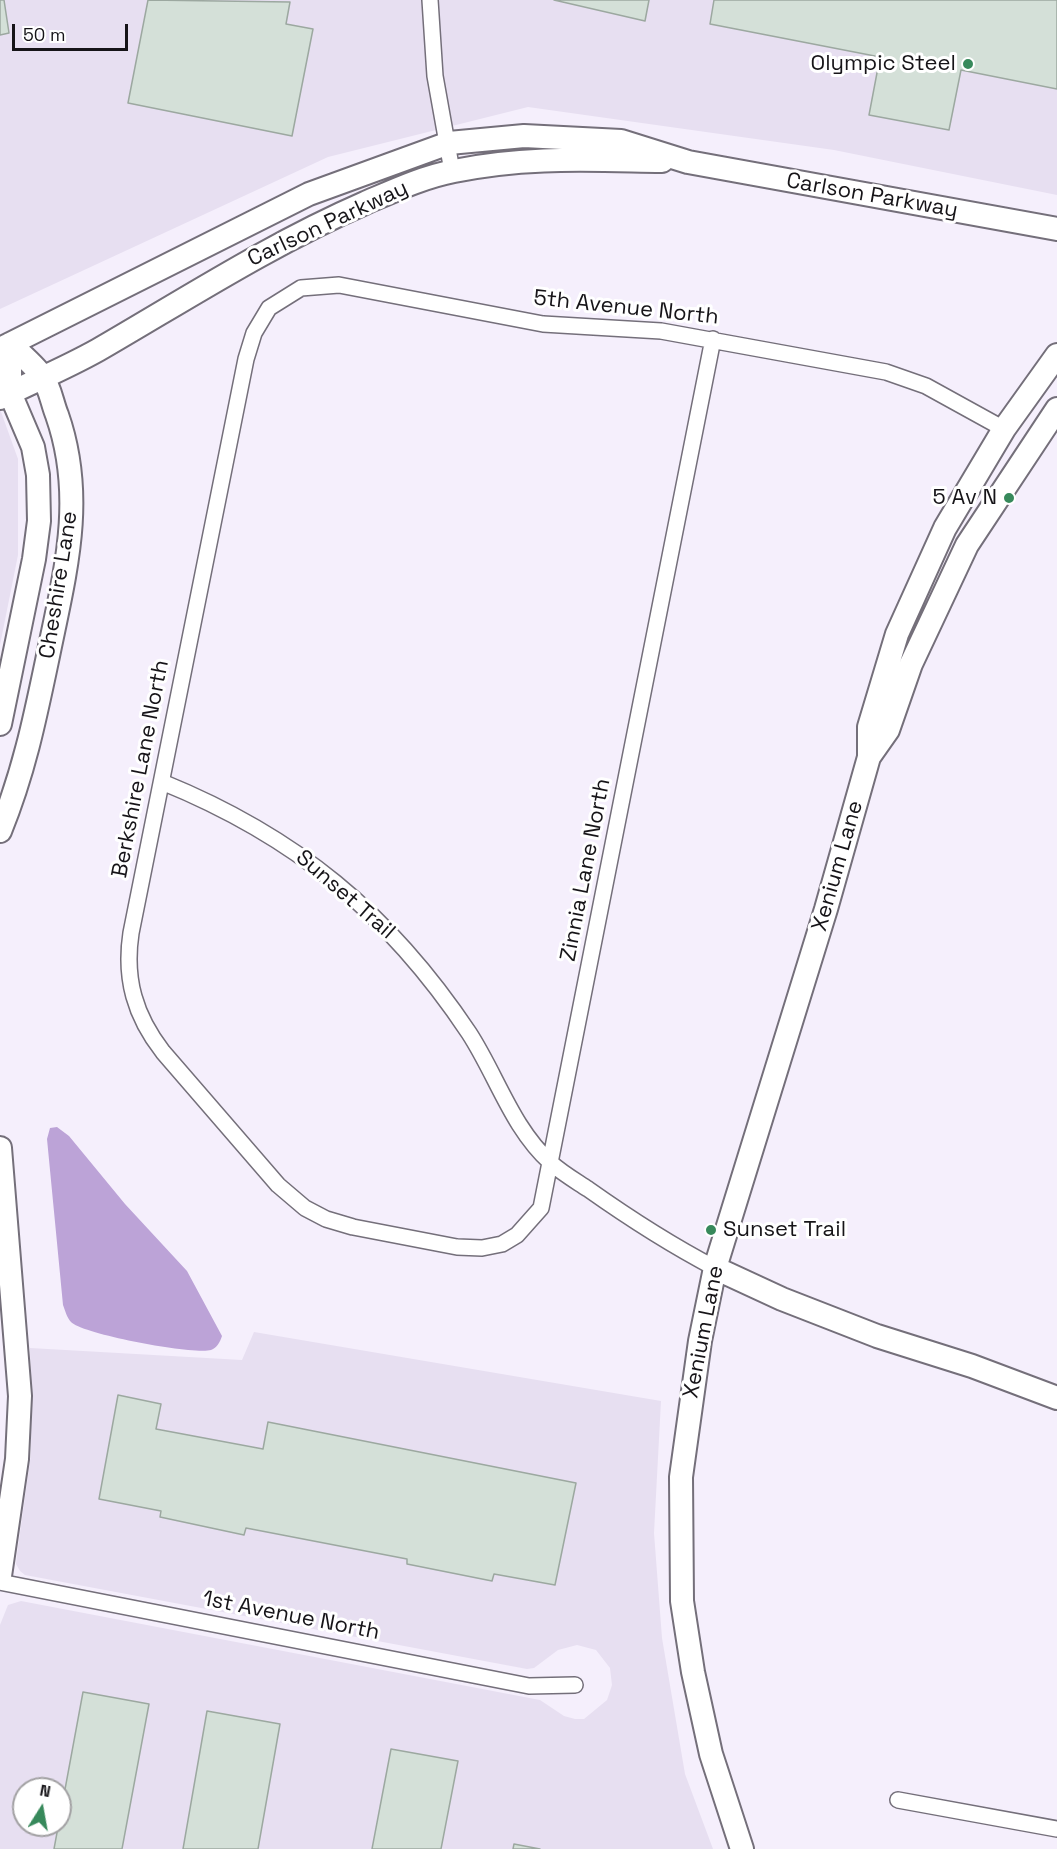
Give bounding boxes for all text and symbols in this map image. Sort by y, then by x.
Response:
scale bar [15,12,130,50]
text: 50 m [23,23,65,46]
place label: Olympic Steel [810,51,956,77]
marker: Olympic Steel [961,57,975,71]
street label: Carlson Parkway [784,168,960,224]
street label: Carlson Parkway [244,175,412,273]
street label: 5th Avenue North [532,285,720,331]
place label: 5 Av N [933,485,997,511]
marker: 5 Av N [1002,491,1016,505]
street label: Cheshire Lane [34,509,84,661]
street label: Berkshire Lane North [107,658,175,880]
street label: Zinnia Lane North [555,776,617,964]
street label: Xenium Lane [807,798,869,934]
street label: Sunset Trail [290,845,400,945]
place label: Sunset Trail [723,1217,846,1243]
marker: Sunset Trail [704,1223,718,1237]
street label: Xenium Lane [678,1263,730,1401]
street label: 1st Avenue North [200,1586,382,1646]
north arrow [12,1777,72,1837]
text: N [38,1779,52,1802]

